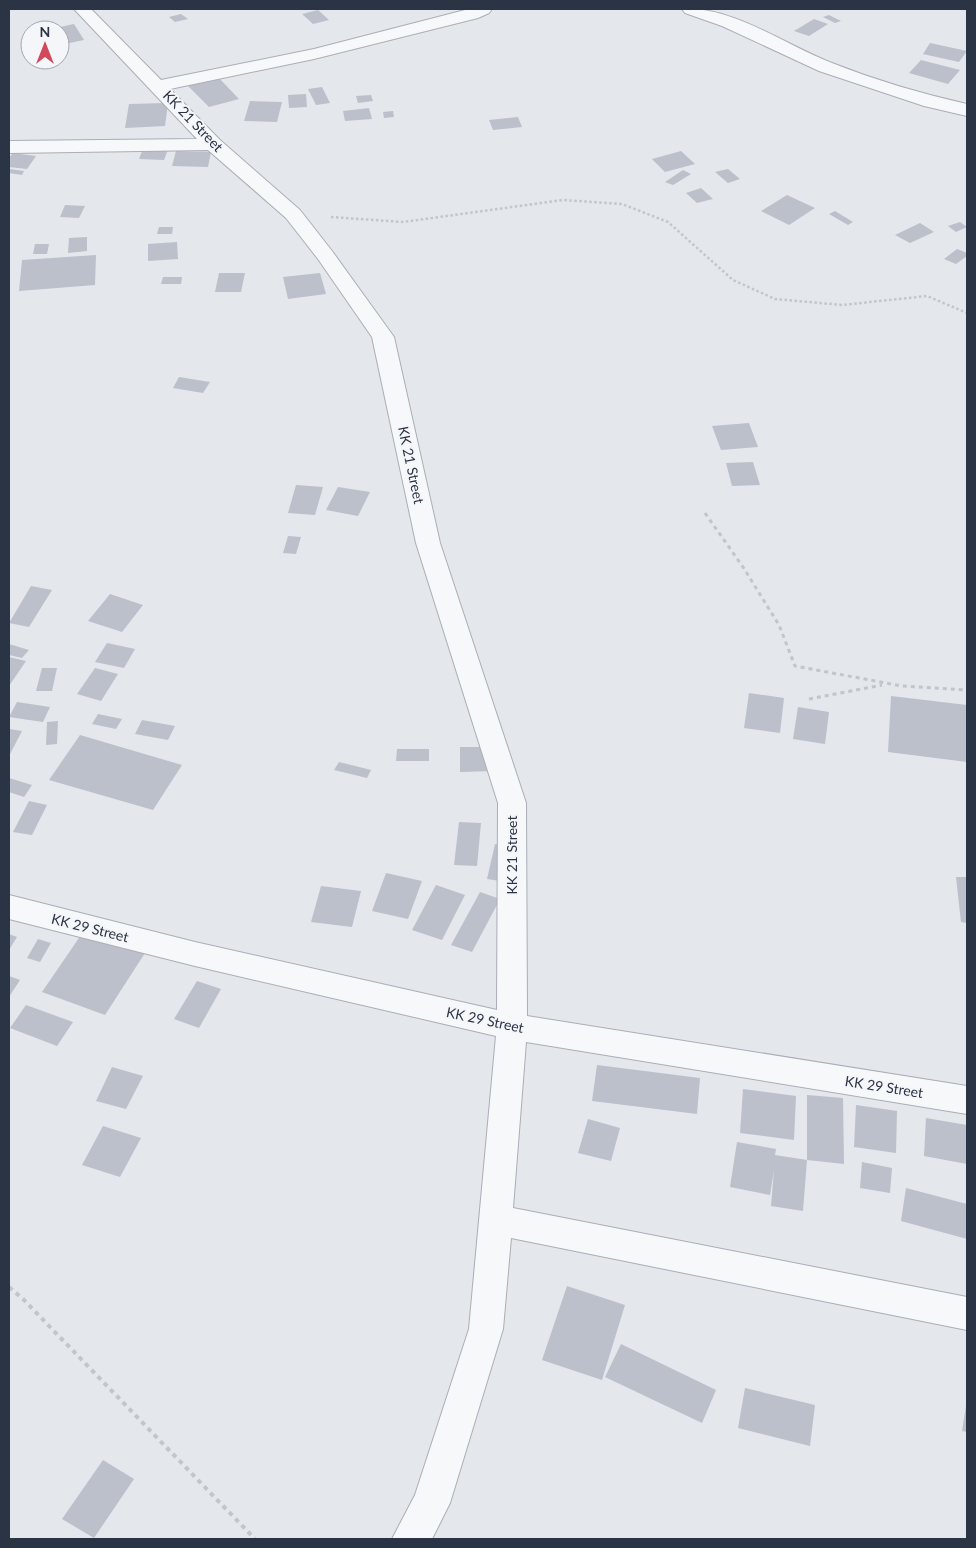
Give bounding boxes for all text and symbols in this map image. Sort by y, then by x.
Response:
north arrow [20,20,70,70]
text: N [40,23,50,40]
street label: KK 21 Street [160,86,227,155]
street label: KK 21 Street [395,425,428,505]
street label: KK 21 Street [503,816,520,894]
street label: KK 29 Street [50,910,130,945]
street label: KK 29 Street [445,1003,525,1036]
street label: KK 29 Street [844,1072,924,1101]

